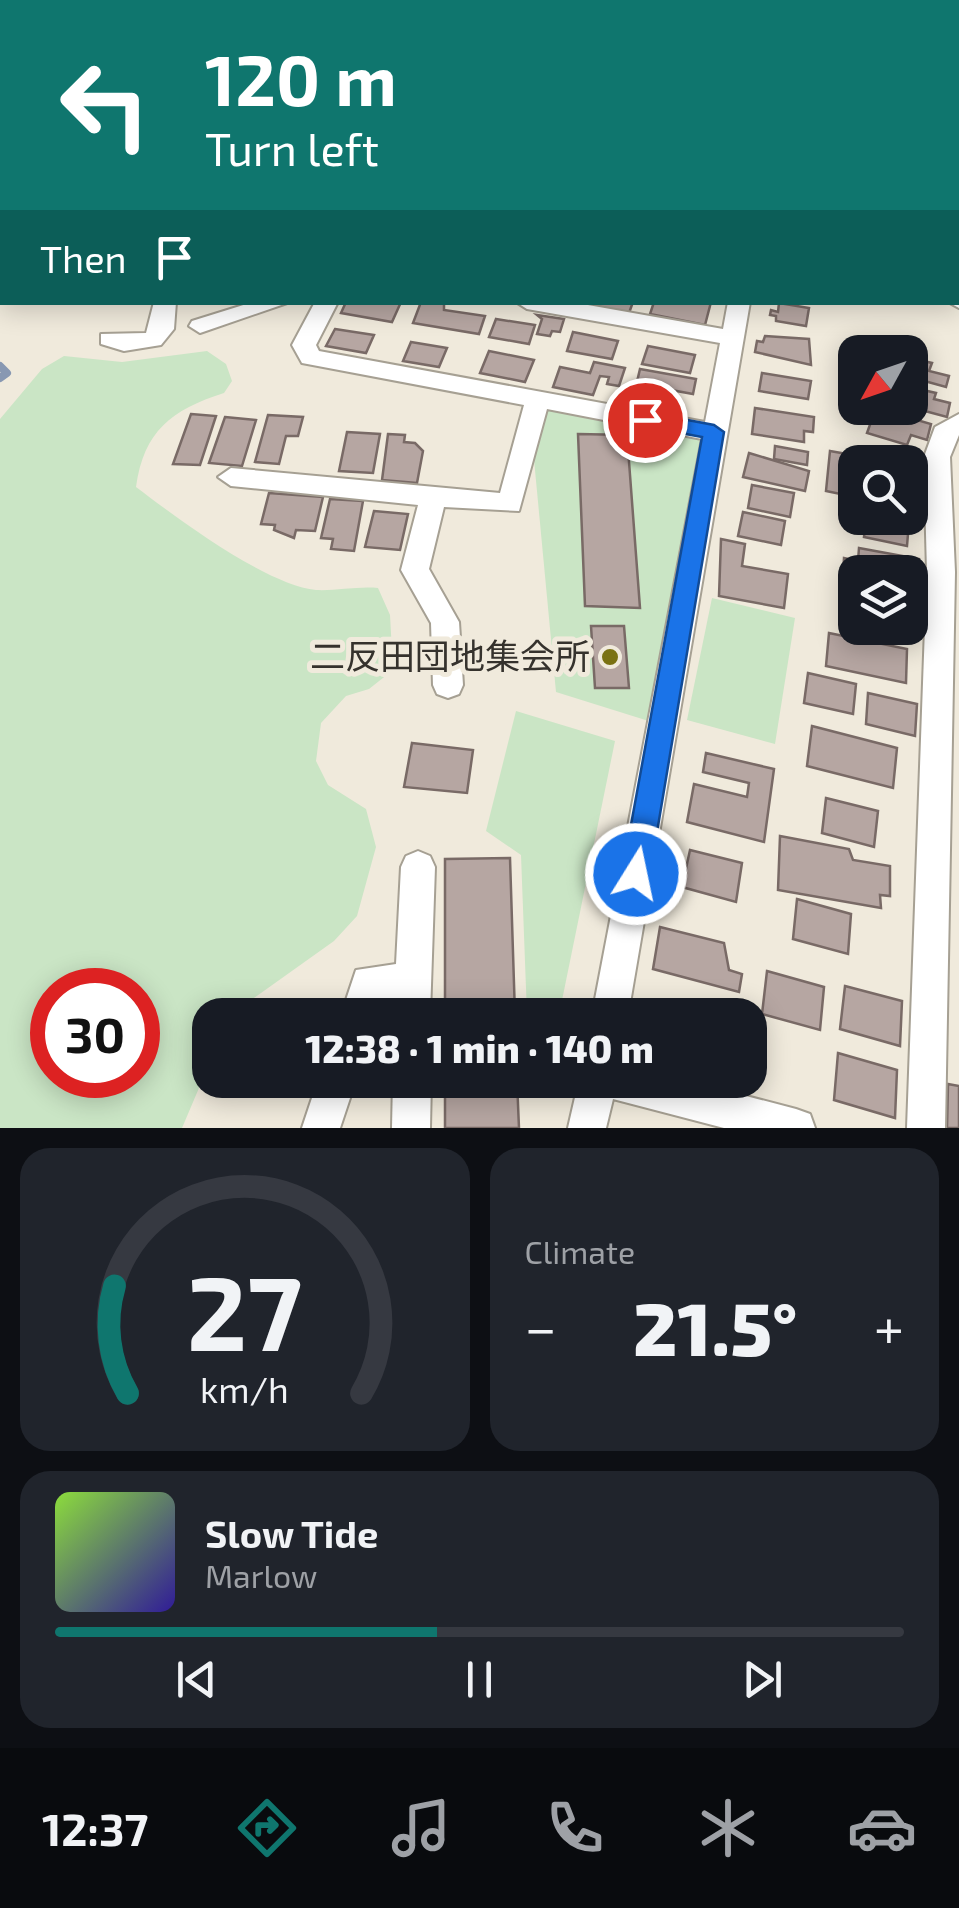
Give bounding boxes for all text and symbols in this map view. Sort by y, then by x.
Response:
text: 120 m [205,36,397,120]
icon: left [40,40,170,170]
text: Turn left [205,121,379,175]
icon: arrive [147,230,202,285]
text: Then [40,235,127,281]
north arrow [838,335,928,425]
map controls [838,335,928,645]
pin [603,378,688,463]
icon: arrive [618,393,673,448]
button: search [838,445,928,535]
button: layers [838,555,928,645]
place label: 二反田団地集会所 [310,634,590,676]
marker: 二反田団地集会所 [599,646,621,668]
position arrow [584,822,688,926]
speed limit sign: 30 [30,968,160,1098]
text: 12:38 · 1 min · 140 m [305,1025,654,1071]
text: Climate [525,1232,635,1270]
text: 27 [187,1247,302,1372]
text: 21.5° [633,1281,797,1371]
text: − [525,1293,557,1359]
text: + [874,1293,904,1359]
text: km/h [200,1367,289,1410]
text: Slow Tide [205,1510,378,1556]
text: Marlow [205,1556,317,1594]
icon: previous [169,1652,224,1707]
icon: pause [452,1652,507,1707]
icon: next [735,1652,790,1707]
icon: directions [232,1793,302,1863]
icon: music [386,1793,456,1863]
icon: phone [540,1793,610,1863]
icon: climate [693,1793,763,1863]
icon: car [847,1793,917,1863]
text: 12:37 [42,1801,148,1855]

